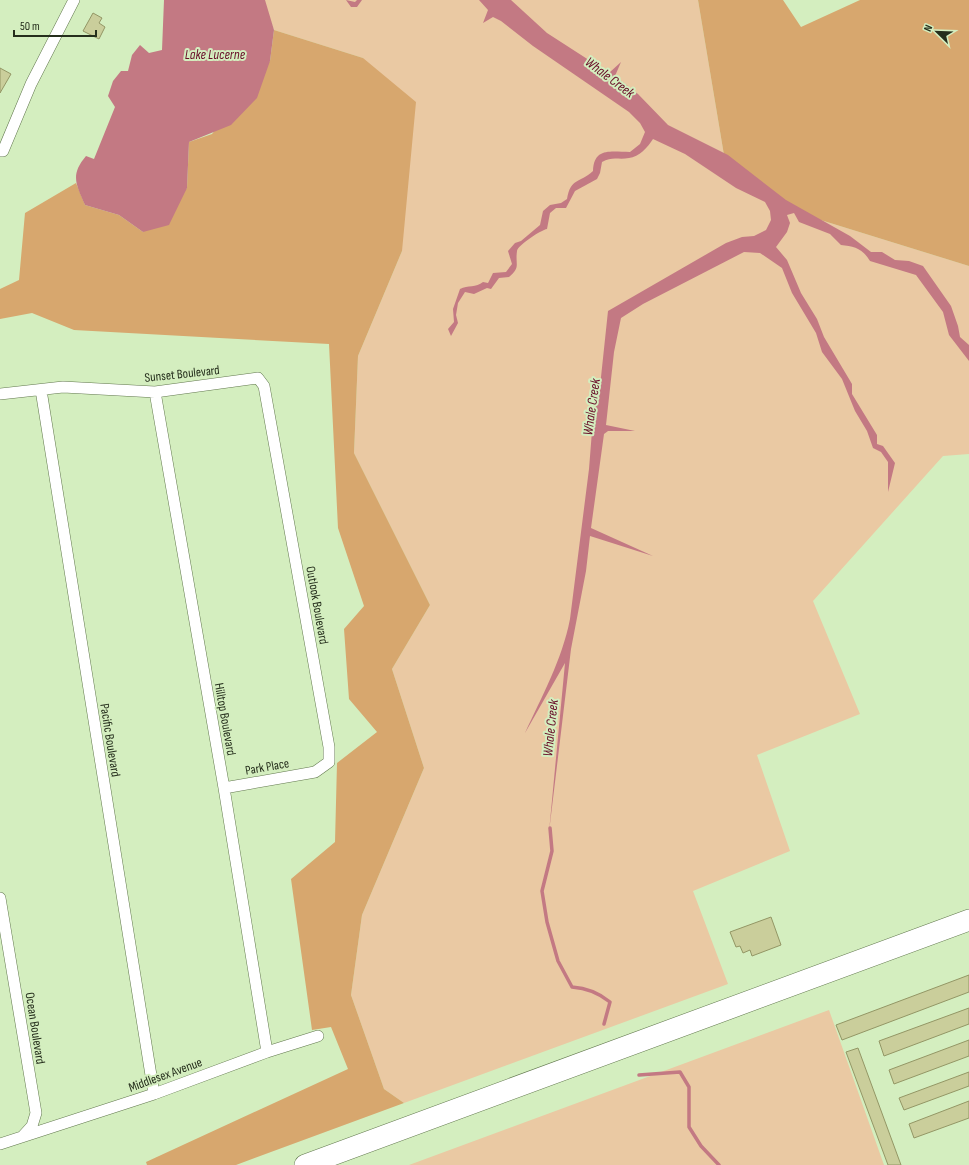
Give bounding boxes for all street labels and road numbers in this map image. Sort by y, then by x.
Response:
street label: Sunset Boulevard [144,362,220,386]
street label: Outlook Boulevard [302,565,332,645]
street label: Hilltop Boulevard [211,682,239,757]
street label: Pacific Boulevard [96,702,124,778]
street label: Park Place [244,755,290,779]
street label: Ocean Boulevard [21,991,49,1065]
street label: Middlesex Avenue [126,1054,204,1096]

